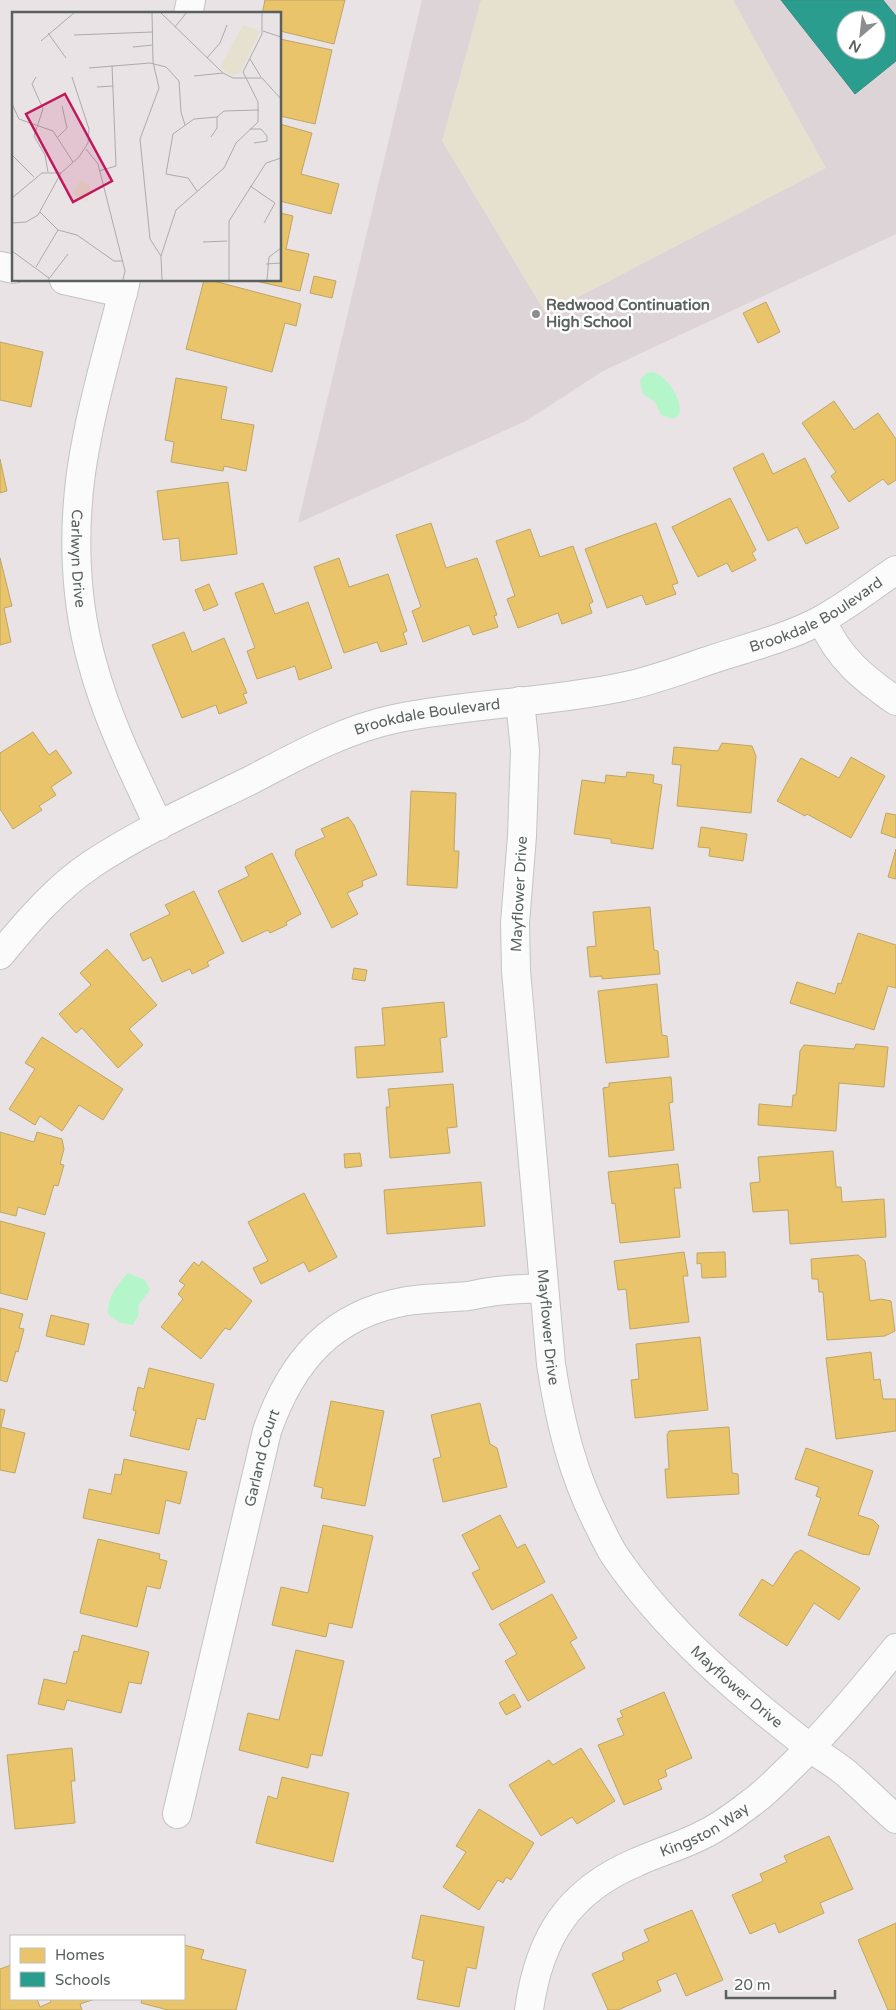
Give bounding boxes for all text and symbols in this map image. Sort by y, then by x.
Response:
north arrow [836,10,886,60]
inset map [12,12,281,281]
text: N [846,36,864,56]
place label: Redwood Continuation High School [546,296,710,332]
marker: Redwood Continuation High School [530,308,542,320]
street label: Carlwyn Drive [67,509,90,609]
street label: Brookdale Boulevard [747,573,886,656]
street label: Brookdale Boulevard [352,695,501,739]
street label: Mayflower Drive [507,835,531,953]
street label: Mayflower Drive [534,1268,563,1386]
street label: Garland Court [241,1406,284,1509]
street label: Mayflower Drive [687,1642,786,1732]
street label: Kingston Way [657,1799,752,1861]
legend [10,1935,185,2000]
text: Homes [55,1946,105,1964]
scale bar [726,1968,835,2000]
text: Schools [55,1971,111,1989]
text: 20 m [734,1976,771,1994]

